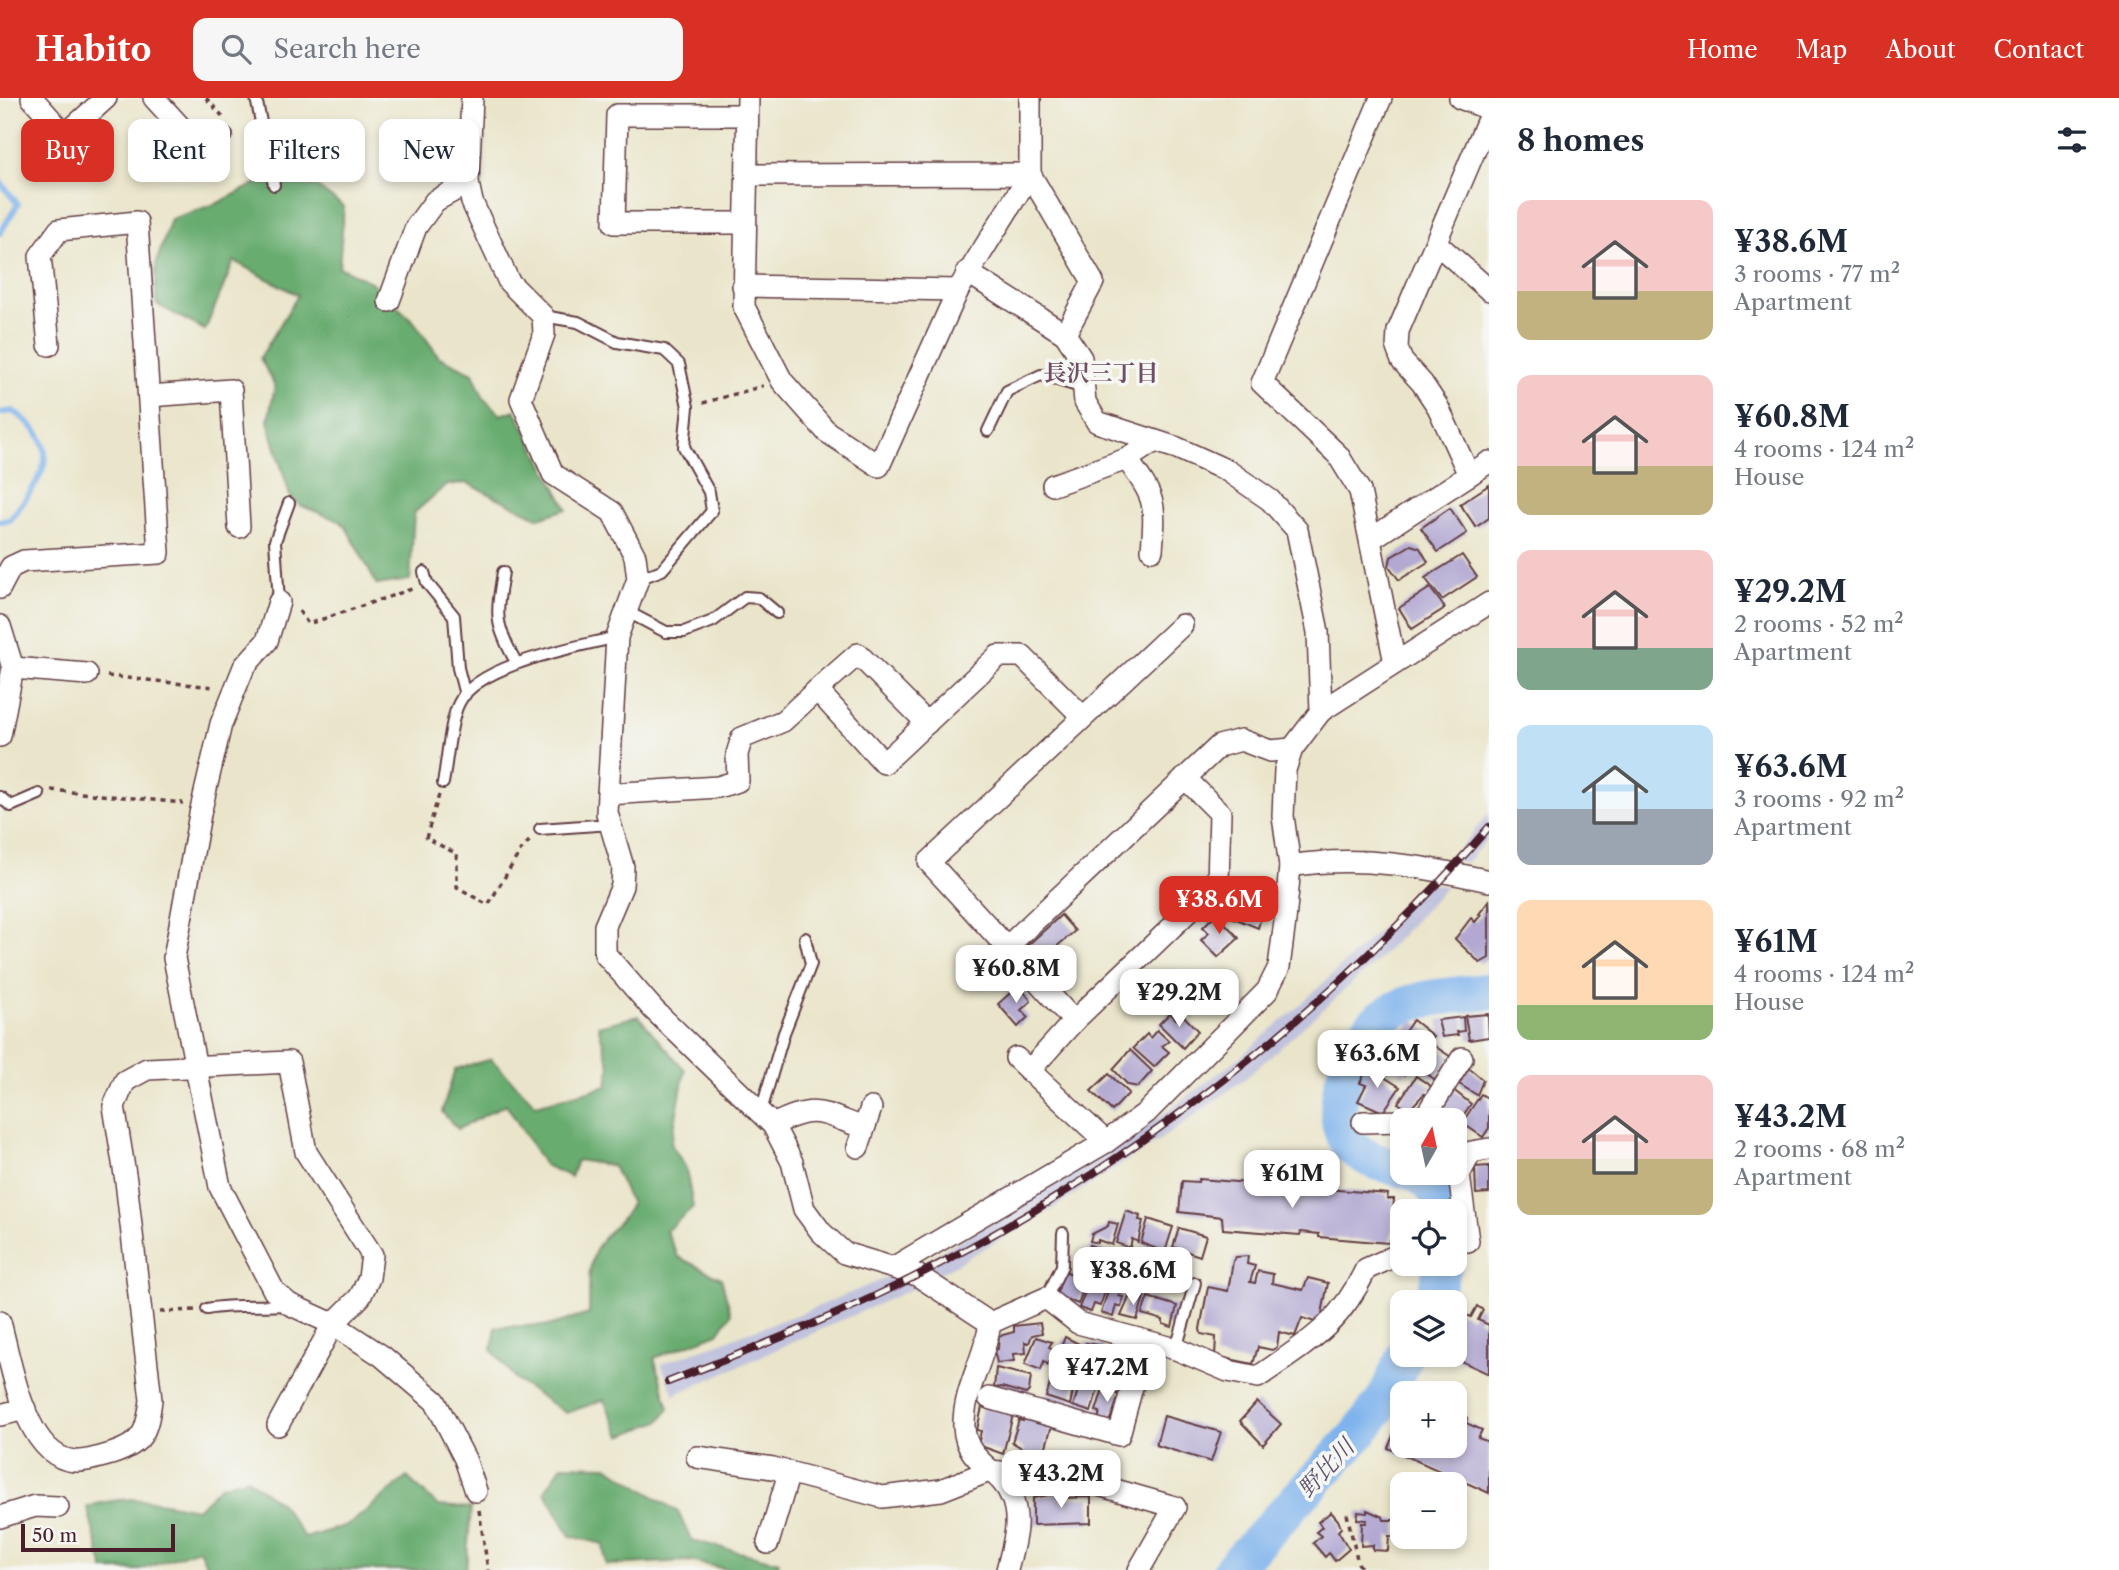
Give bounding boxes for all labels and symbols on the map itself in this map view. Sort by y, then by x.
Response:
district label: 長沢三丁目 [1044,359,1159,387]
pin: ¥38.6M [1162,876,1276,936]
pin: ¥60.8M [959,946,1073,1005]
pin: ¥29.2M [1122,970,1236,1029]
pin: ¥63.6M [1320,1030,1434,1090]
north arrow [1390,1108,1466,1185]
pin: ¥61M [1251,1150,1333,1210]
pin: ¥38.6M [1076,1248,1190,1307]
pin: ¥47.2M [1050,1344,1164,1404]
water label: 野比川 [1292,1431,1362,1503]
pin: ¥43.2M [1004,1450,1118,1510]
scale bar [21,1521,175,1553]

